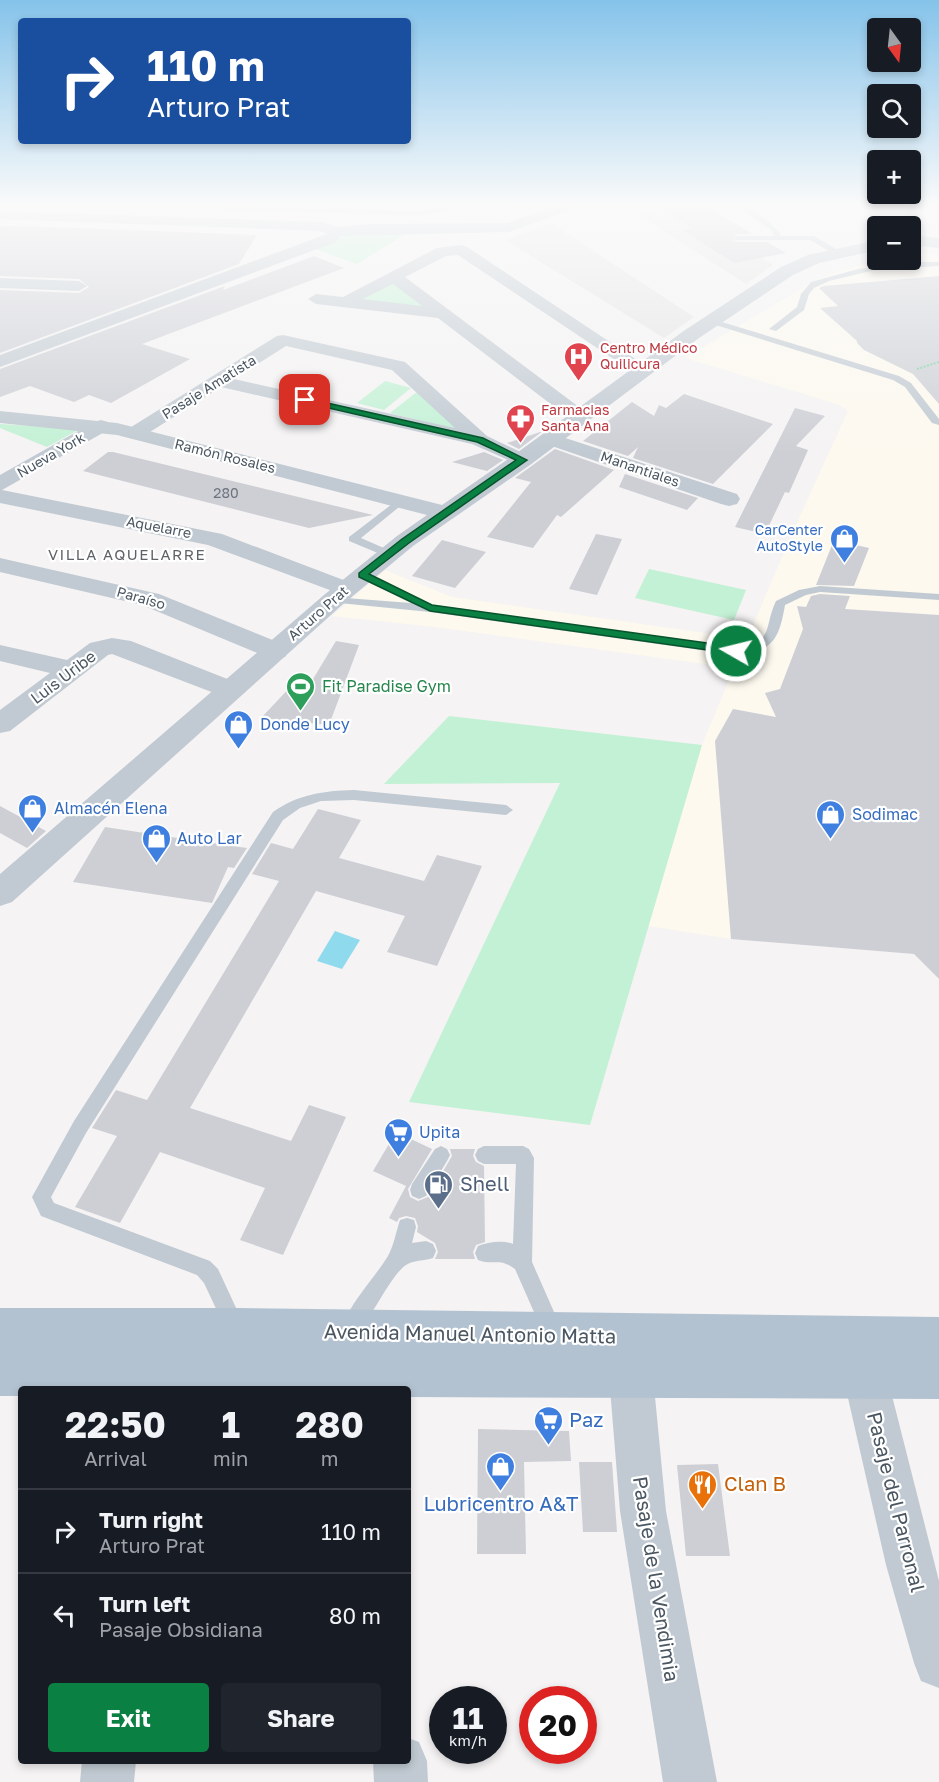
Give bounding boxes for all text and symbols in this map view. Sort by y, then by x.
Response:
north arrow [867,18,921,72]
map controls [867,18,921,270]
text: 110 m [147,40,265,90]
icon: right [48,42,126,120]
button: search [867,84,921,138]
text: Arturo Prat [147,91,290,123]
button: + [867,150,921,204]
button: − [867,216,921,270]
place label: Centro Médico Quilicura [600,339,697,372]
hospital icon: Centro Médico Quilicura [563,340,595,382]
street label: Pasaje Amatista [159,351,259,422]
pin [279,374,330,425]
icon: arrive [288,383,321,416]
place label: Farmacias Santa Ana [541,401,609,434]
pharmacy icon: Farmacias Santa Ana [504,402,536,444]
street label: Nueva York [14,428,88,481]
street label: Ramón Rosales [173,435,277,476]
street label: Manantiales [599,447,682,490]
house number: 280 [213,484,239,501]
street label: Aquelarre [125,512,193,541]
place label: CarCenter AutoStyle [755,521,824,554]
shop icon: CarCenter AutoStyle [828,522,860,564]
district label: VILLA AQUELARRE [48,545,206,563]
street label: Paraíso [115,582,167,613]
street label: Arturo Prat [284,582,351,643]
position arrow [704,619,768,683]
street label: Luis Uribe [26,646,100,708]
sports icon: Fit Paradise Gym [285,670,317,712]
place label: Fit Paradise Gym [322,676,451,696]
shop icon: Donde Lucy [223,708,255,750]
place label: Donde Lucy [260,714,350,734]
shop icon: Almacén Elena [17,792,49,834]
place label: Almacén Elena [54,798,167,818]
shop icon: Sodimac [815,798,847,840]
place label: Sodimac [852,804,918,824]
shop icon: Auto Lar [140,822,172,864]
place label: Auto Lar [177,828,242,848]
supermarket icon: Upita [382,1116,414,1158]
place label: Upita [419,1122,460,1142]
fuel station icon: Shell [423,1168,455,1210]
place label: Shell [460,1171,510,1195]
street label: Avenida Manuel Antonio Matta [324,1318,616,1348]
text: 22:50 [65,1403,166,1446]
text: 1 [221,1403,240,1446]
text: 280 [295,1403,364,1446]
supermarket icon: Paz [532,1404,564,1446]
place label: Paz [569,1407,603,1431]
street label: Pasaje del Parronal [863,1409,931,1594]
text: Arrival [84,1446,147,1470]
text: min [213,1446,248,1470]
text: m [321,1446,339,1470]
shop icon: Lubricentro A&T [485,1450,517,1492]
restaurant icon: Clan B [687,1468,719,1510]
place label: Clan B [724,1471,786,1495]
street label: Pasaje de la Vendimia [629,1474,685,1683]
place label: Lubricentro A&T [424,1491,578,1515]
text: Turn right [99,1506,203,1533]
icon: right [48,1515,81,1548]
text: 110 m [321,1518,381,1545]
text: Arturo Prat [99,1533,205,1557]
text: Turn left [99,1590,190,1617]
icon: left [48,1599,81,1632]
text: 80 m [329,1602,381,1629]
text: Pasaje Obsidiana [99,1617,263,1641]
button: Exit [48,1683,209,1752]
button: Share [221,1683,381,1752]
speed limit sign: 20 [519,1686,597,1764]
text: 11 [453,1700,483,1736]
text: km/h [449,1731,487,1749]

